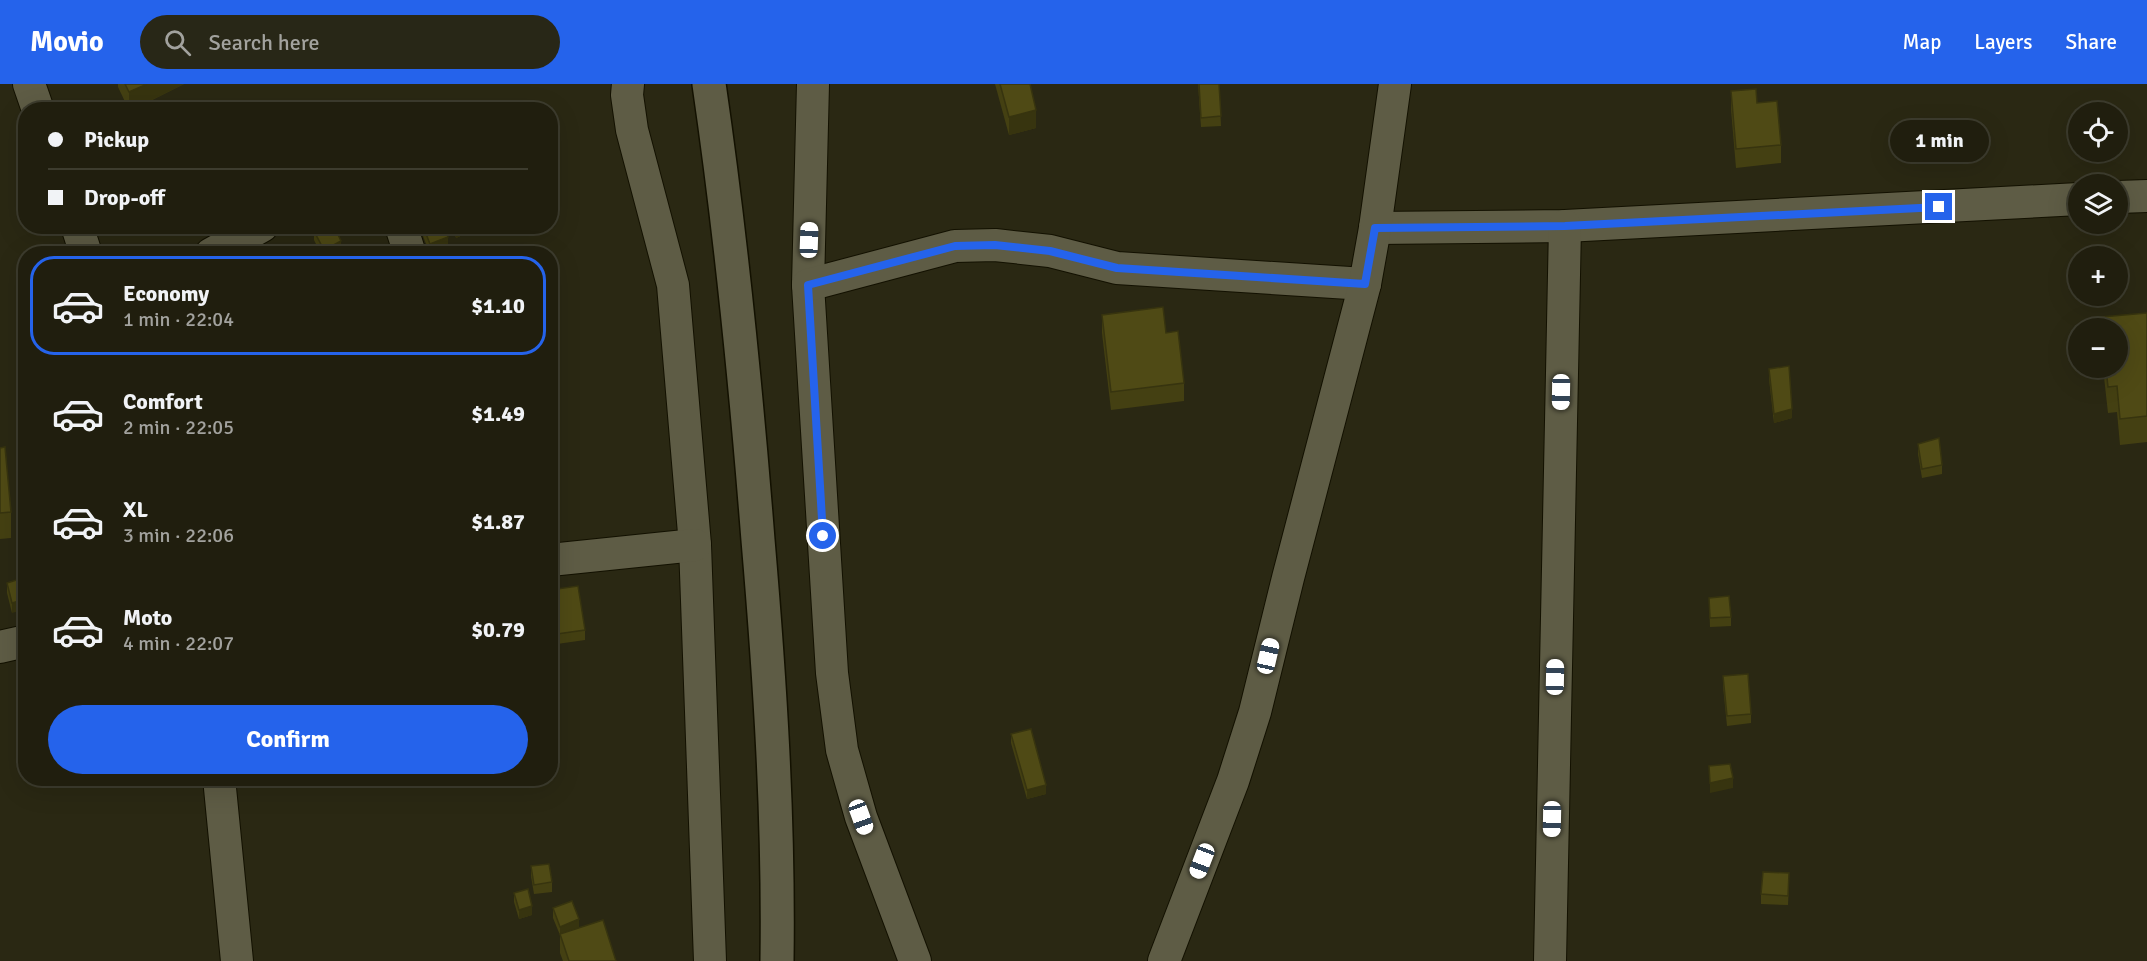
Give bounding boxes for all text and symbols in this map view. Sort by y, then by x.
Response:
search box [140,15,560,69]
text: Movio [30,25,104,59]
icon: search [161,26,194,59]
text: Search here [209,29,320,56]
text: Map [1903,29,1941,55]
text: Layers [1974,29,2032,55]
text: Share [2065,29,2117,55]
map controls [2068,102,2128,378]
button: locate [2068,102,2128,162]
callout: 1 min [1890,120,1988,162]
text: Pickup [84,126,149,153]
text: 1 min [1915,128,1964,153]
button: layers [2068,174,2128,234]
text: Drop-off [84,184,165,211]
route end [1925,193,1952,220]
car [799,222,819,258]
button: + [2068,246,2128,306]
icon: car [51,279,105,333]
text: Economy [123,280,209,307]
text: $1.10 [471,292,525,319]
text: 1 min · 22:04 [123,307,234,332]
button: − [2068,318,2128,378]
car [1552,374,1570,410]
icon: car [51,387,105,441]
text: Comfort [123,388,203,415]
text: $1.49 [471,400,525,427]
text: 2 min · 22:05 [123,415,234,440]
icon: car [51,495,105,549]
text: XL [123,496,148,523]
text: $1.87 [471,508,525,535]
route start [809,522,836,549]
text: 3 min · 22:06 [123,523,234,548]
icon: car [51,603,105,657]
text: Moto [123,604,172,631]
text: $0.79 [471,616,525,643]
text: 4 min · 22:07 [123,631,234,656]
car [1255,636,1281,676]
car [1546,659,1564,695]
button: Confirm [48,705,528,774]
car [846,797,876,837]
car [1543,801,1561,837]
car [1187,841,1217,881]

